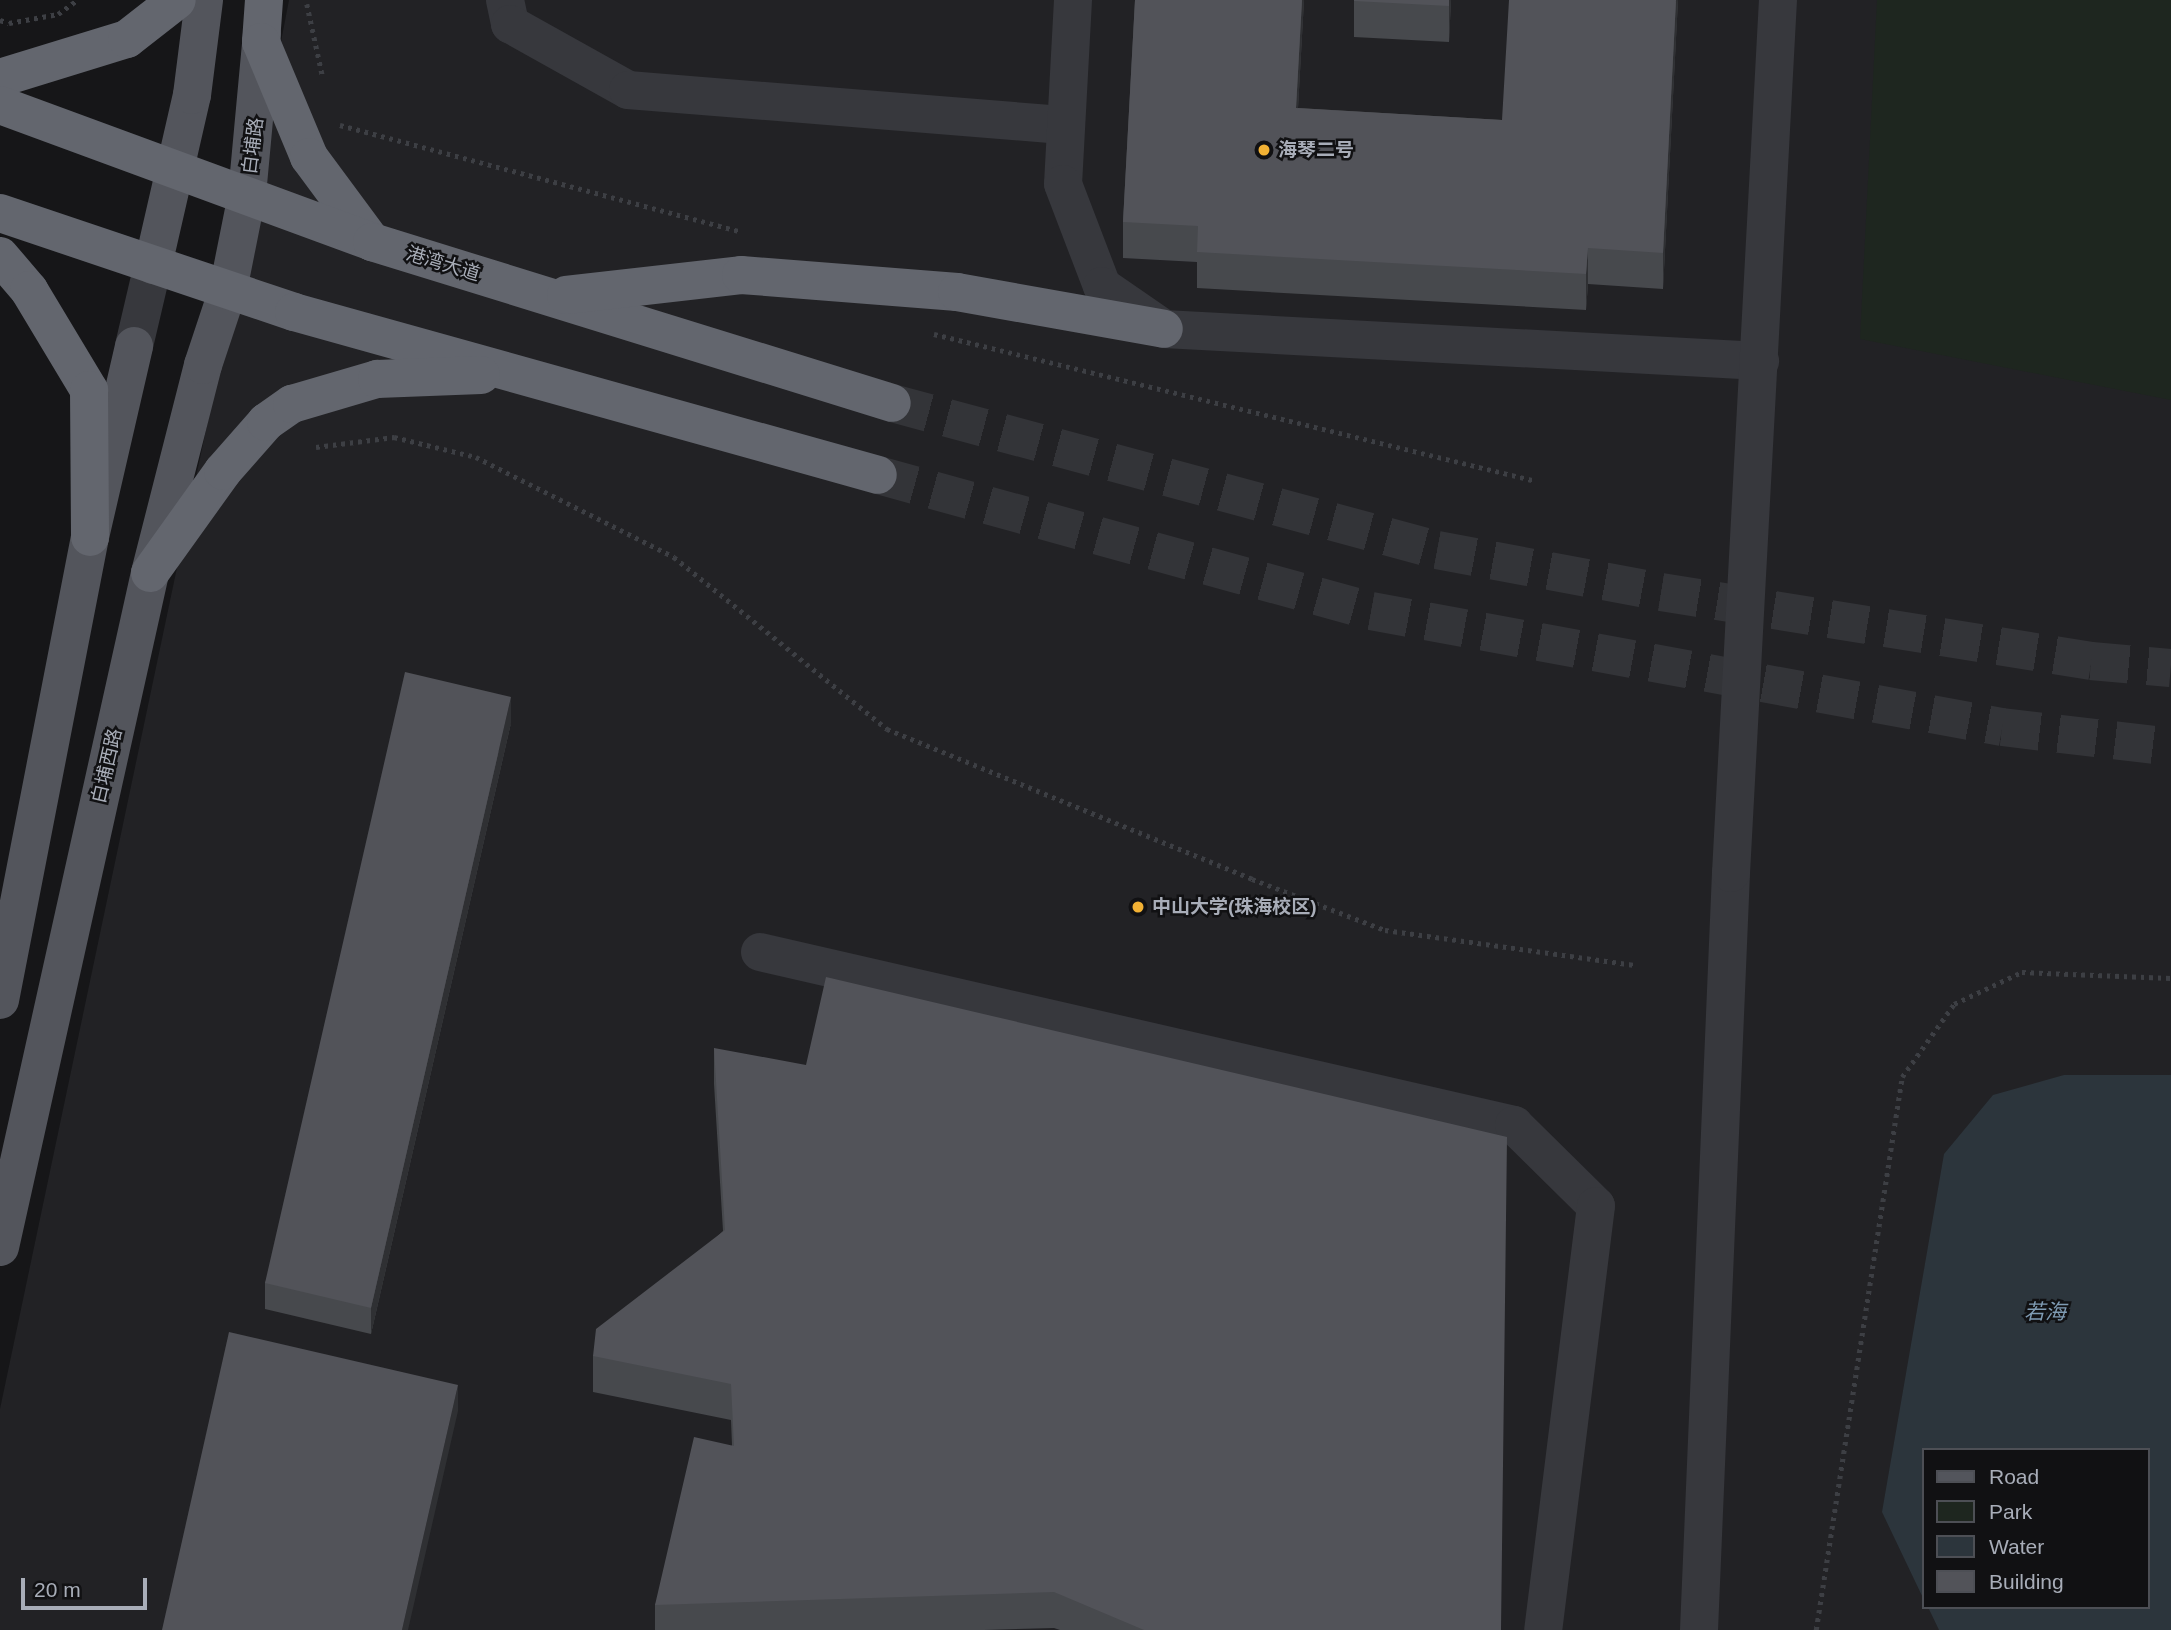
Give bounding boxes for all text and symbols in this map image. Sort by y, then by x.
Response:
street label: 白埔路 [238,116,268,176]
place label: 海琴二号 [1278,139,1354,161]
marker: 海琴二号 [1256,142,1272,158]
street label: 港湾大道 [403,242,483,286]
street label: 白埔西路 [87,726,127,806]
place label: 中山大学(珠海校区) [1152,896,1317,918]
marker: 中山大学(珠海校区) [1130,899,1146,915]
water label: 若海 [2024,1299,2066,1325]
legend [1923,1448,2150,1609]
text: Road [1989,1465,2039,1488]
text: Park [1989,1500,2032,1523]
text: Water [1989,1535,2044,1558]
scale bar [24,1564,150,1608]
text: Building [1989,1570,2064,1593]
text: 20 m [34,1578,81,1601]

